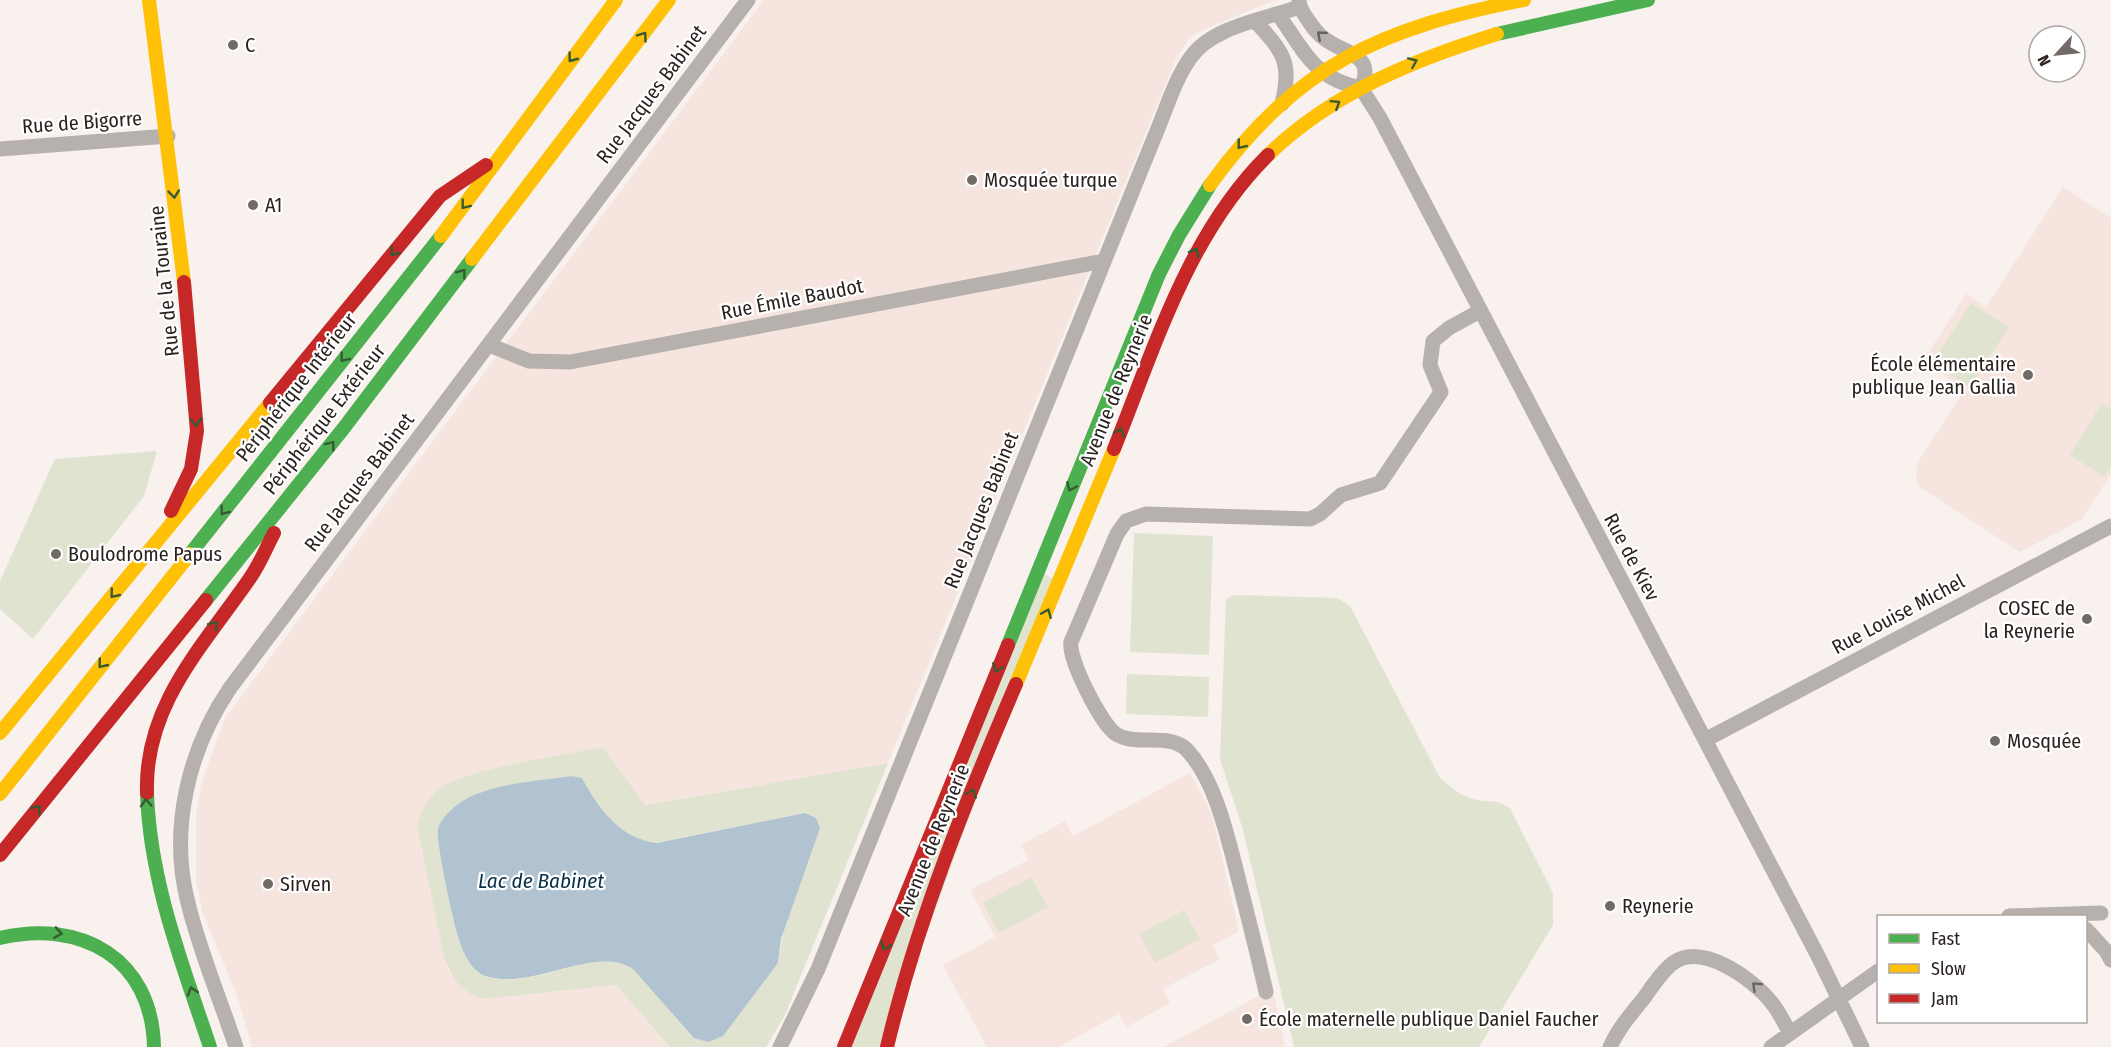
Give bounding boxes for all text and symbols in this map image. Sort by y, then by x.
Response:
street label: Rue Jacques Babinet [591,20,711,168]
north arrow [2027,24,2087,84]
one-way arrow [635,31,646,42]
one-way arrow [1317,31,1328,42]
place label: C [245,33,255,57]
marker: C [226,38,240,52]
one-way arrow [569,52,580,63]
text: N [2033,52,2055,69]
one-way arrow [1407,57,1418,69]
one-way arrow [1329,101,1340,112]
street label: Rue de Bigorre [21,106,143,138]
one-way arrow [1237,138,1248,149]
place label: Mosquée turque [984,168,1117,192]
marker: Mosquée turque [965,173,979,187]
one-way arrow [168,190,180,199]
place label: A1 [265,193,282,217]
marker: A1 [246,198,260,212]
one-way arrow [461,198,472,209]
street label: Rue de la Touraine [144,204,184,358]
one-way arrow [391,245,402,256]
one-way arrow [1188,248,1199,258]
one-way arrow [455,268,466,279]
street label: Rue Émile Baudot [719,273,866,325]
street label: Périphérique Intérieur [231,308,361,466]
street label: Avenue de Reynerie [1075,311,1157,469]
street label: Périphérique Extérieur [258,339,390,499]
one-way arrow [341,351,352,362]
place label: École élémentaire publique Jean Gallia [1852,352,2016,399]
marker: École élémentaire publique Jean Gallia [2021,368,2035,382]
street label: Rue Jacques Babinet [299,408,419,556]
one-way arrow [190,418,203,427]
one-way arrow [1113,427,1125,438]
street label: Rue Jacques Babinet [939,428,1024,592]
one-way arrow [324,440,335,451]
one-way arrow [1066,481,1078,492]
one-way arrow [220,505,231,516]
street label: Rue de Kiev [1599,509,1665,605]
place label: Boulodrome Papus [68,542,222,566]
marker: Boulodrome Papus [49,547,63,561]
street label: Rue Louise Michel [1827,569,1969,659]
one-way arrow [110,587,121,598]
place label: COSEC de la Reynerie [1984,596,2075,643]
one-way arrow [1040,608,1052,619]
marker: COSEC de la Reynerie [2080,612,2094,626]
one-way arrow [206,620,217,631]
one-way arrow [99,657,110,668]
one-way arrow [992,662,1004,673]
place label: Mosquée [2007,729,2081,753]
marker: Mosquée [1988,734,2002,748]
street label: Avenue de Reynerie [892,761,974,919]
one-way arrow [965,788,977,799]
one-way arrow [140,798,153,807]
one-way arrow [30,805,41,816]
water label: Lac de Babinet [478,868,604,894]
place label: Sirven [280,872,331,896]
marker: Sirven [261,877,275,891]
place label: Reynerie [1622,894,1694,918]
marker: Reynerie [1603,899,1617,913]
legend [1877,915,2087,1023]
one-way arrow [53,927,62,939]
text: Fast [1931,928,1960,950]
one-way arrow [880,940,892,951]
text: Slow [1931,958,1966,980]
one-way arrow [1753,982,1763,993]
one-way arrow [187,986,199,997]
text: Jam [1931,988,1959,1010]
place label: École maternelle publique Daniel Faucher [1259,1007,1598,1031]
marker: École maternelle publique Daniel Faucher [1240,1012,1254,1026]

